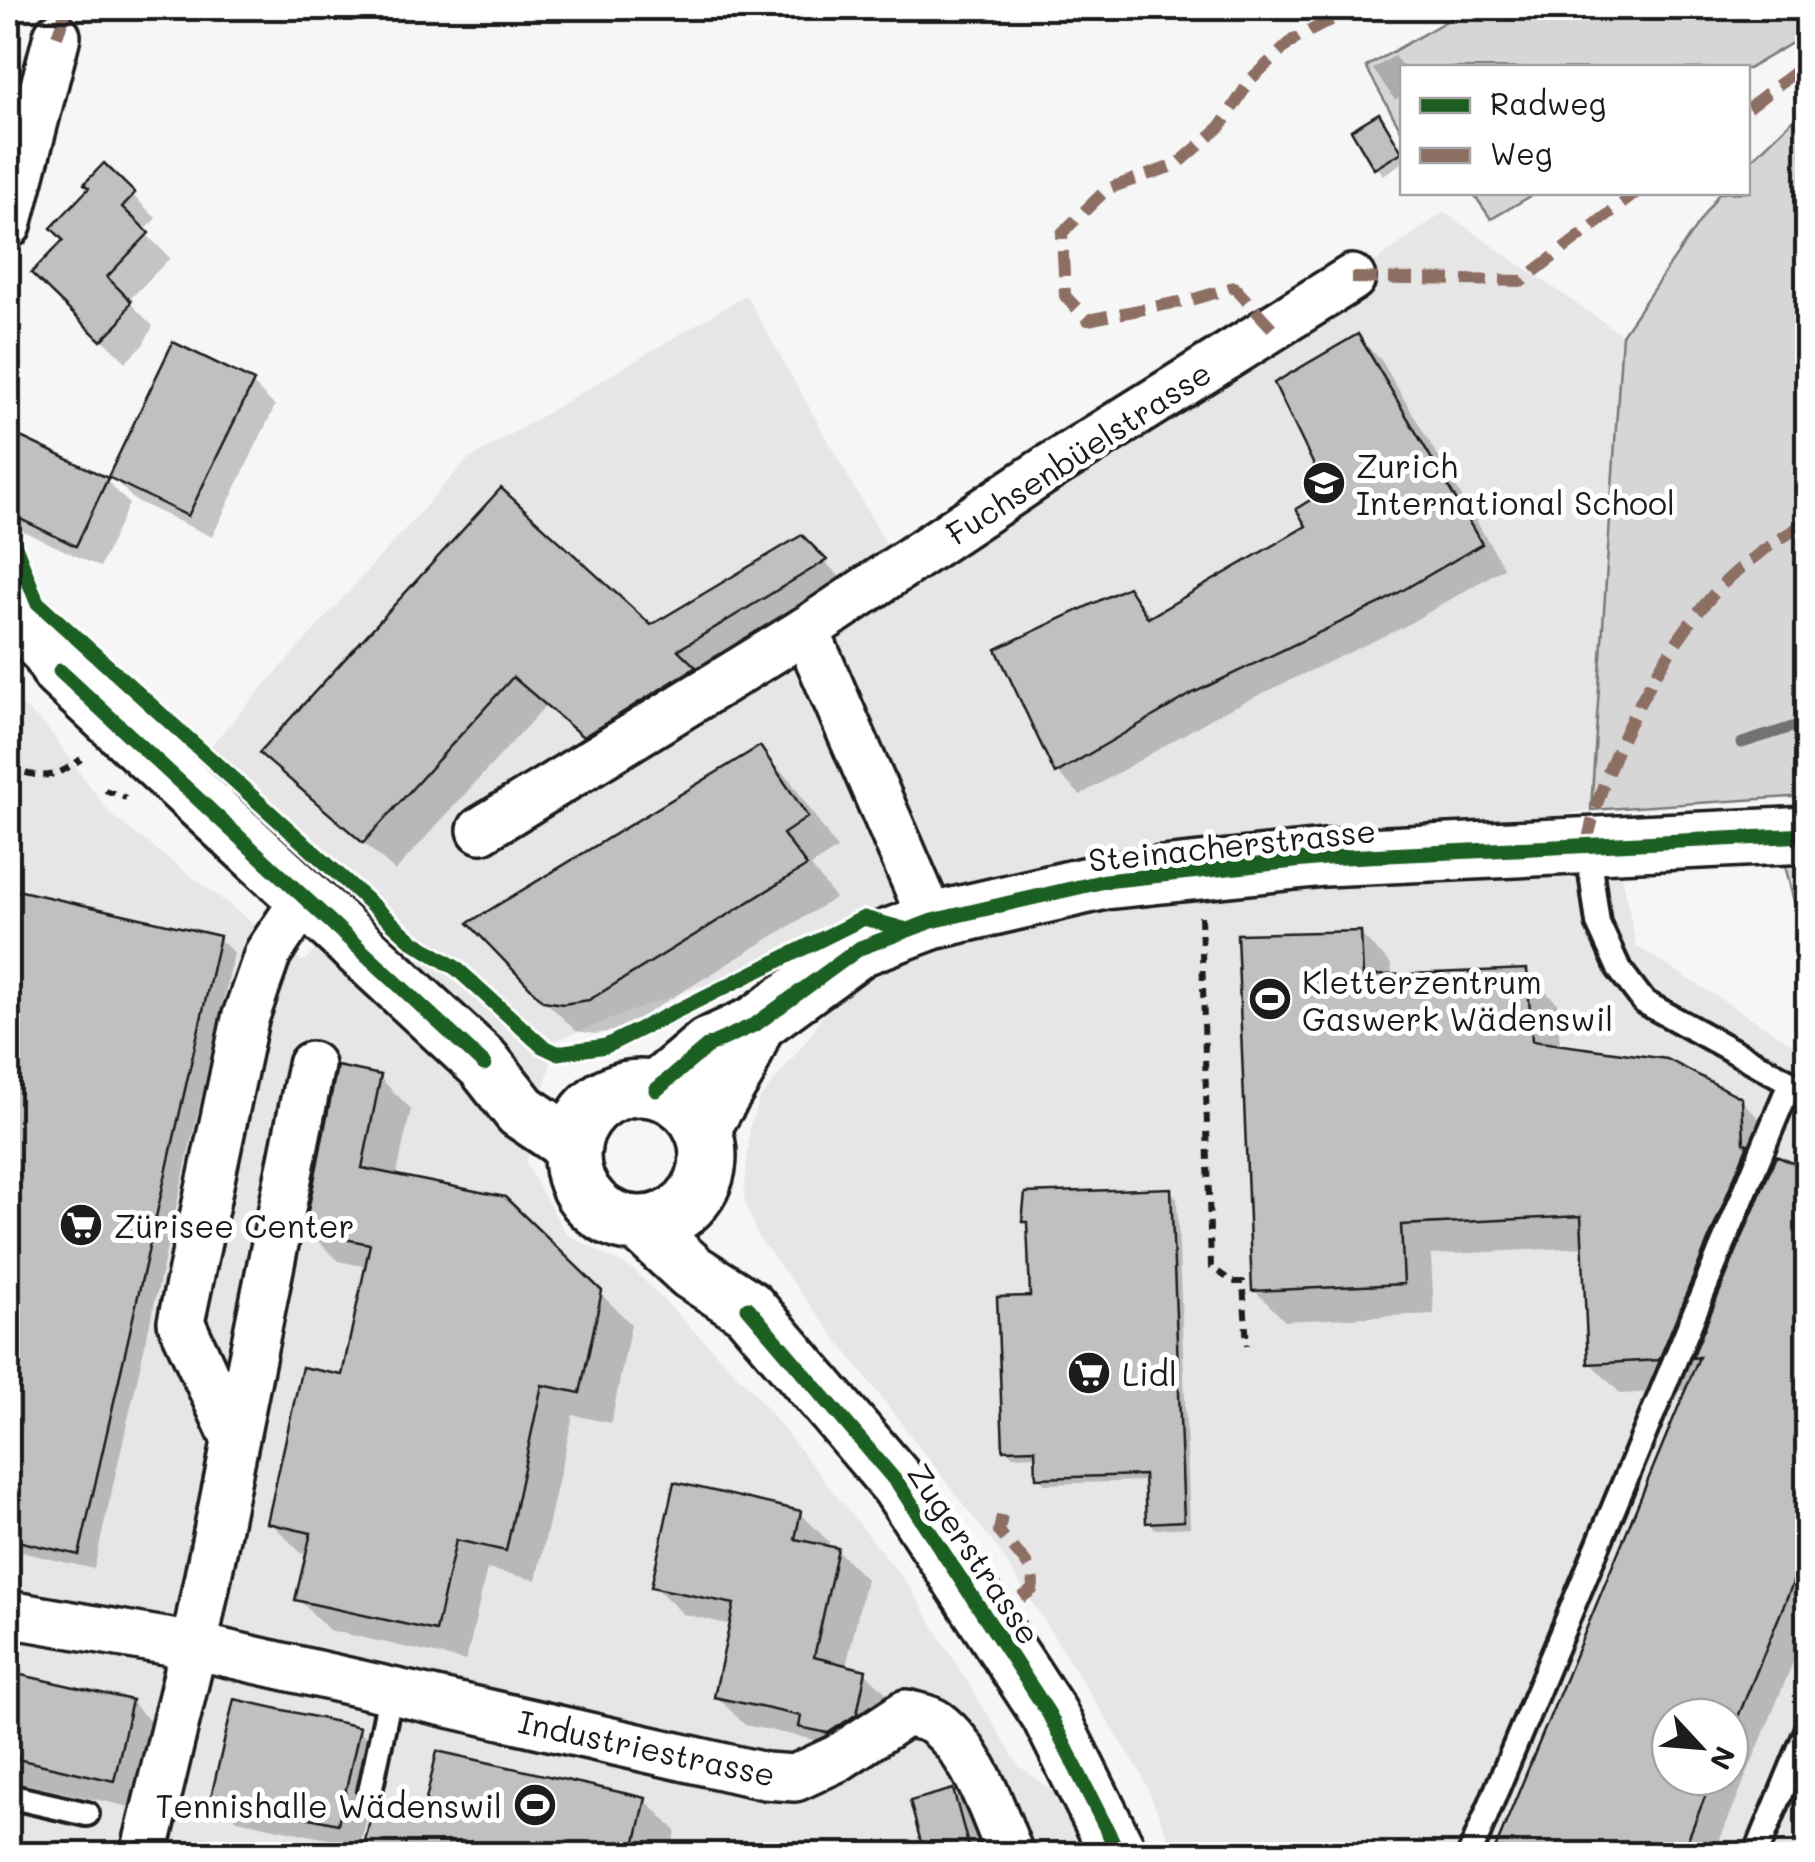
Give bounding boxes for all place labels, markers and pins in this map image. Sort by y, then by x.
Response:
place label: Zurich International School [1356,444,1675,523]
school or university icon: Zurich International School [1301,460,1347,506]
place label: Kletterzentrum Gaswerk Wädenswil [1302,960,1613,1039]
sports icon: Kletterzentrum Gaswerk Wädenswil [1247,976,1293,1022]
supermarket icon: Zürisee Center [58,1202,104,1248]
place label: Zürisee Center [114,1204,355,1246]
supermarket icon: Lidl [1066,1350,1112,1396]
place label: Lidl [1122,1352,1177,1394]
sports icon: Tennishalle Wädenswil [512,1782,558,1828]
place label: Tennishalle Wädenswil [155,1784,502,1826]

